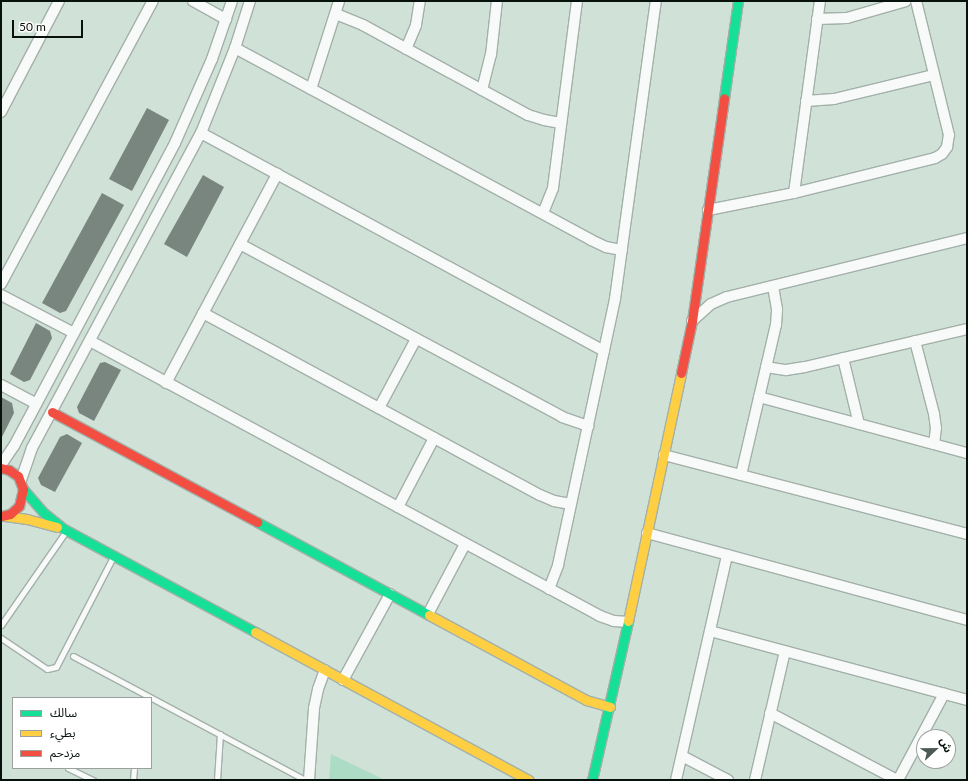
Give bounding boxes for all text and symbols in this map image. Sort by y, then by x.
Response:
scale bar [14,12,85,38]
text: 50 m [19,19,46,34]
legend [12,697,152,769]
text: سالك [50,705,77,720]
text: بطيء [50,725,76,740]
north arrow [916,729,956,769]
text: ش [938,735,956,754]
text: مزدحم [50,745,80,760]

